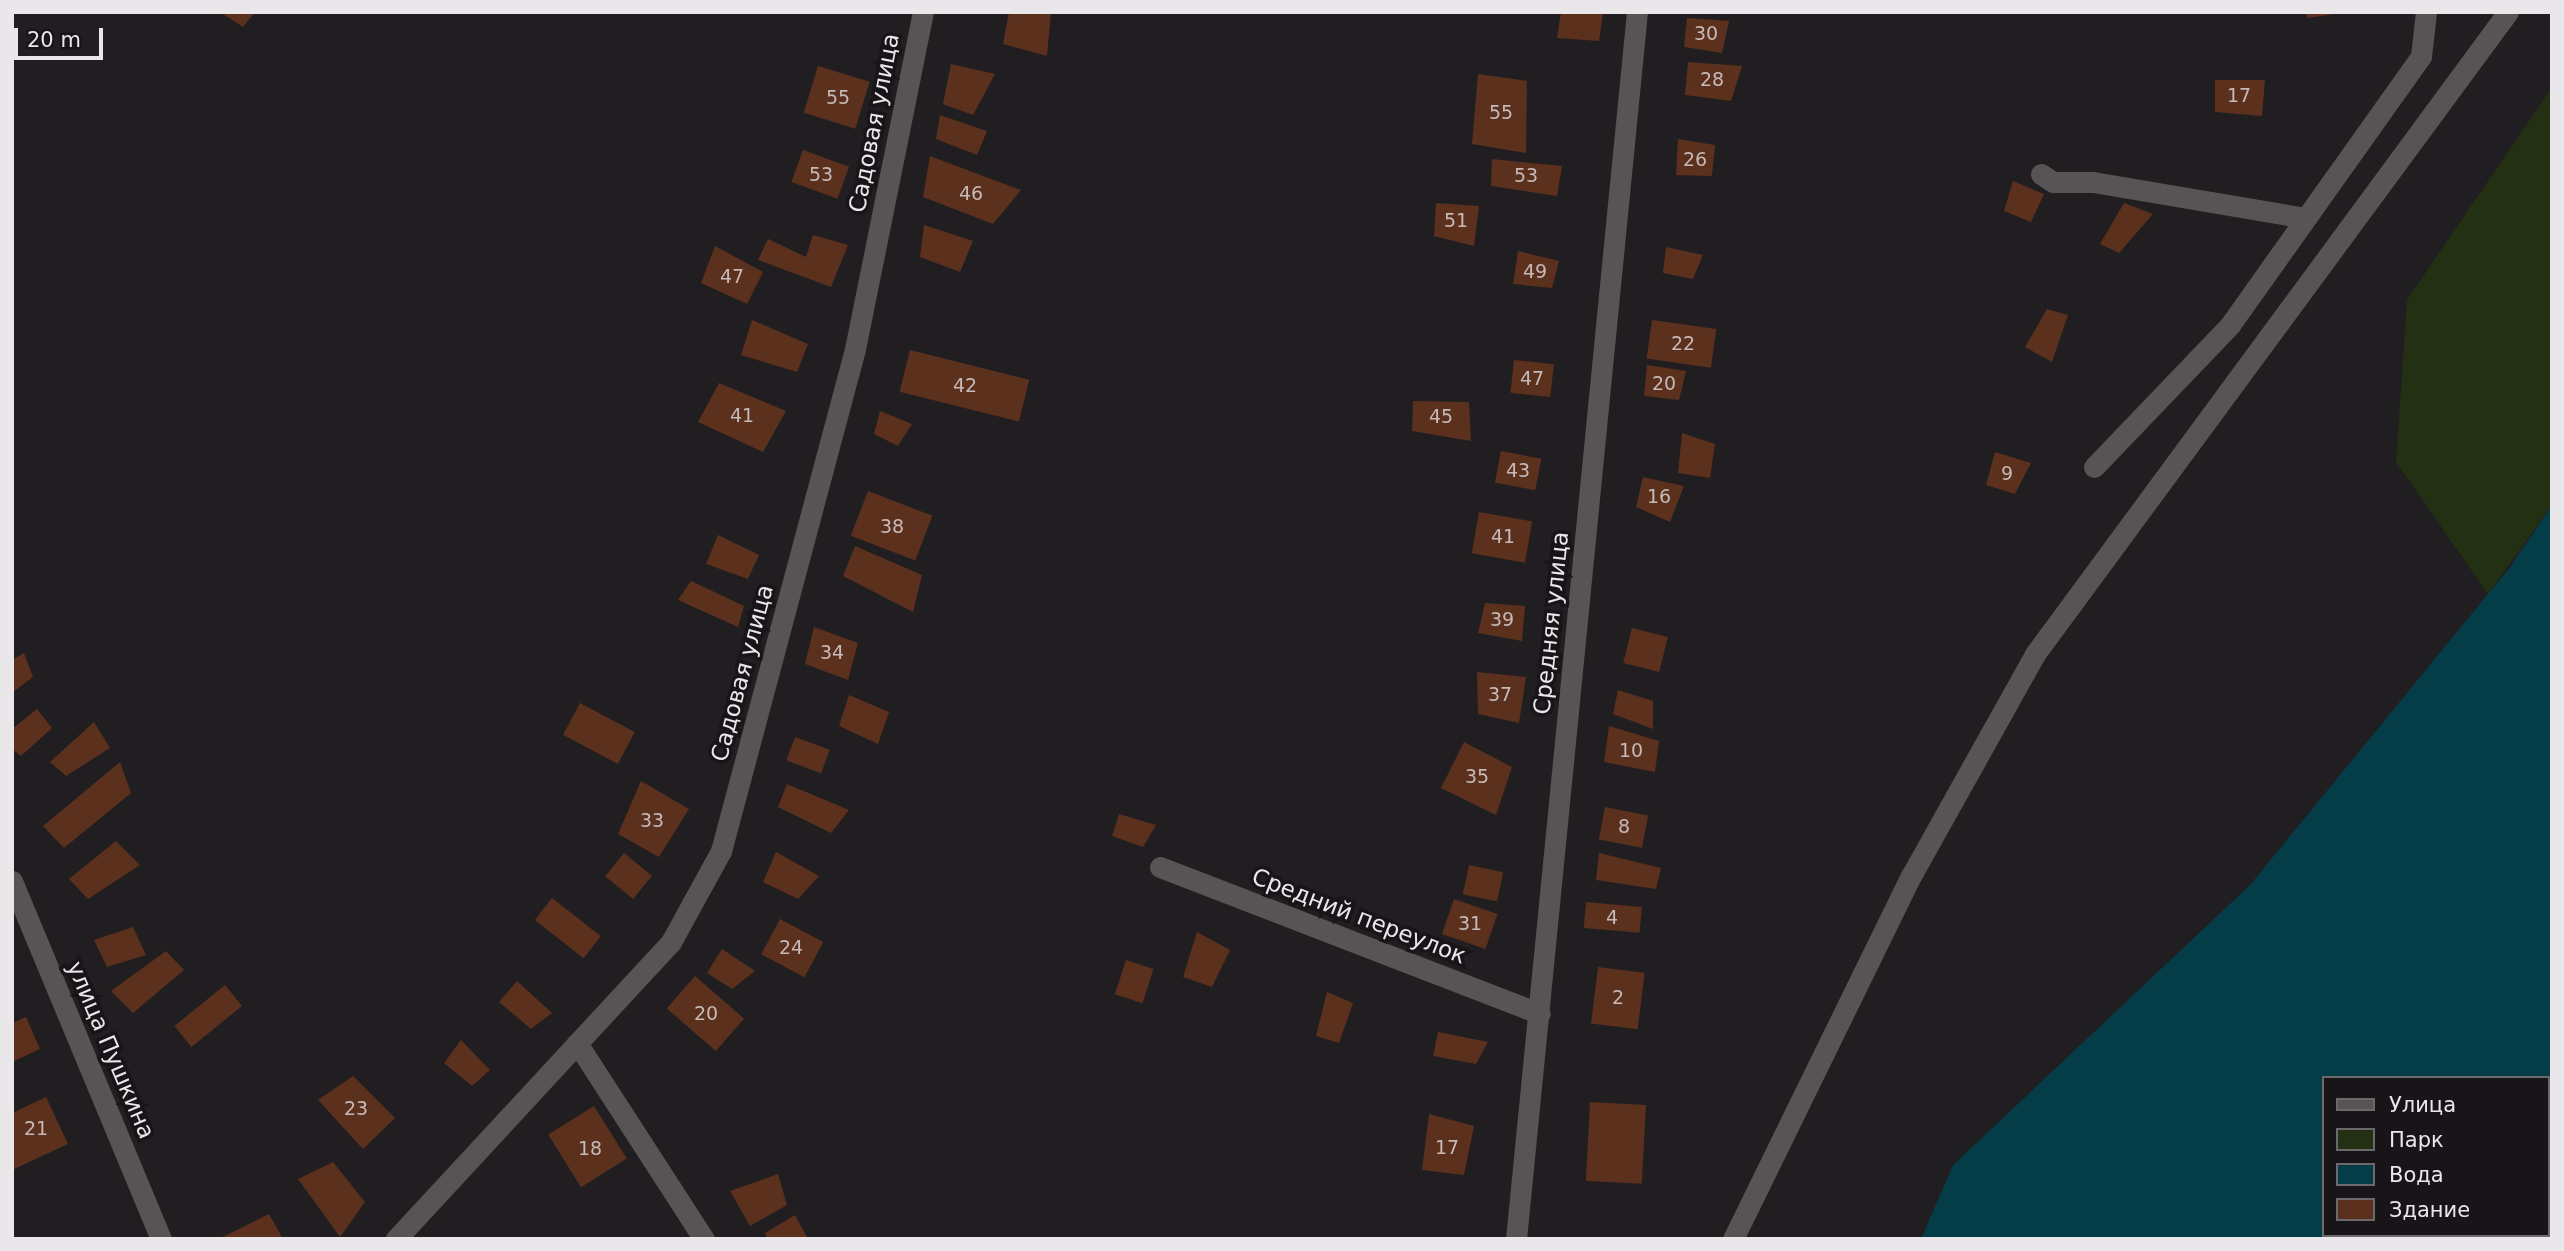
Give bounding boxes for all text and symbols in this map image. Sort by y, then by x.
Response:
scale bar [18,14,107,58]
house number: 30 [1694,23,1718,45]
text: 20 m [27,28,81,52]
street label: Садовая улица [843,31,905,215]
house number: 28 [1700,69,1724,91]
house number: 17 [2227,85,2251,107]
house number: 55 [826,87,850,109]
house number: 55 [1489,102,1513,124]
house number: 26 [1683,149,1707,171]
house number: 53 [809,164,833,186]
house number: 53 [1514,165,1538,187]
house number: 46 [959,183,983,205]
house number: 51 [1444,210,1468,232]
house number: 49 [1523,261,1547,283]
house number: 47 [720,266,744,288]
house number: 22 [1671,333,1695,355]
house number: 47 [1520,368,1544,390]
house number: 20 [1652,373,1676,395]
house number: 42 [953,375,977,397]
house number: 41 [730,405,754,427]
house number: 45 [1429,406,1453,428]
house number: 43 [1506,460,1530,482]
house number: 9 [2001,463,2013,485]
house number: 16 [1647,486,1671,508]
house number: 38 [880,516,904,538]
house number: 41 [1491,526,1515,548]
street label: Средняя улица [1528,530,1574,716]
street label: Садовая улица [705,582,779,764]
house number: 39 [1490,609,1514,631]
house number: 34 [820,642,844,664]
house number: 37 [1488,684,1512,706]
house number: 10 [1619,740,1643,762]
house number: 35 [1465,766,1489,788]
house number: 33 [640,810,664,832]
house number: 8 [1618,816,1630,838]
street label: Средний переулок [1248,862,1470,970]
house number: 4 [1606,907,1618,929]
house number: 31 [1458,913,1482,935]
house number: 24 [779,937,803,959]
street label: улица Пушкина [61,957,161,1143]
house number: 2 [1612,987,1624,1009]
house number: 20 [694,1003,718,1025]
legend [2322,1076,2550,1237]
text: Улица [2389,1093,2456,1117]
house number: 23 [344,1098,368,1120]
house number: 21 [24,1118,48,1140]
text: Парк [2389,1128,2444,1152]
house number: 17 [1435,1137,1459,1159]
house number: 18 [578,1138,602,1160]
text: Вода [2389,1163,2444,1187]
text: Здание [2389,1198,2470,1222]

